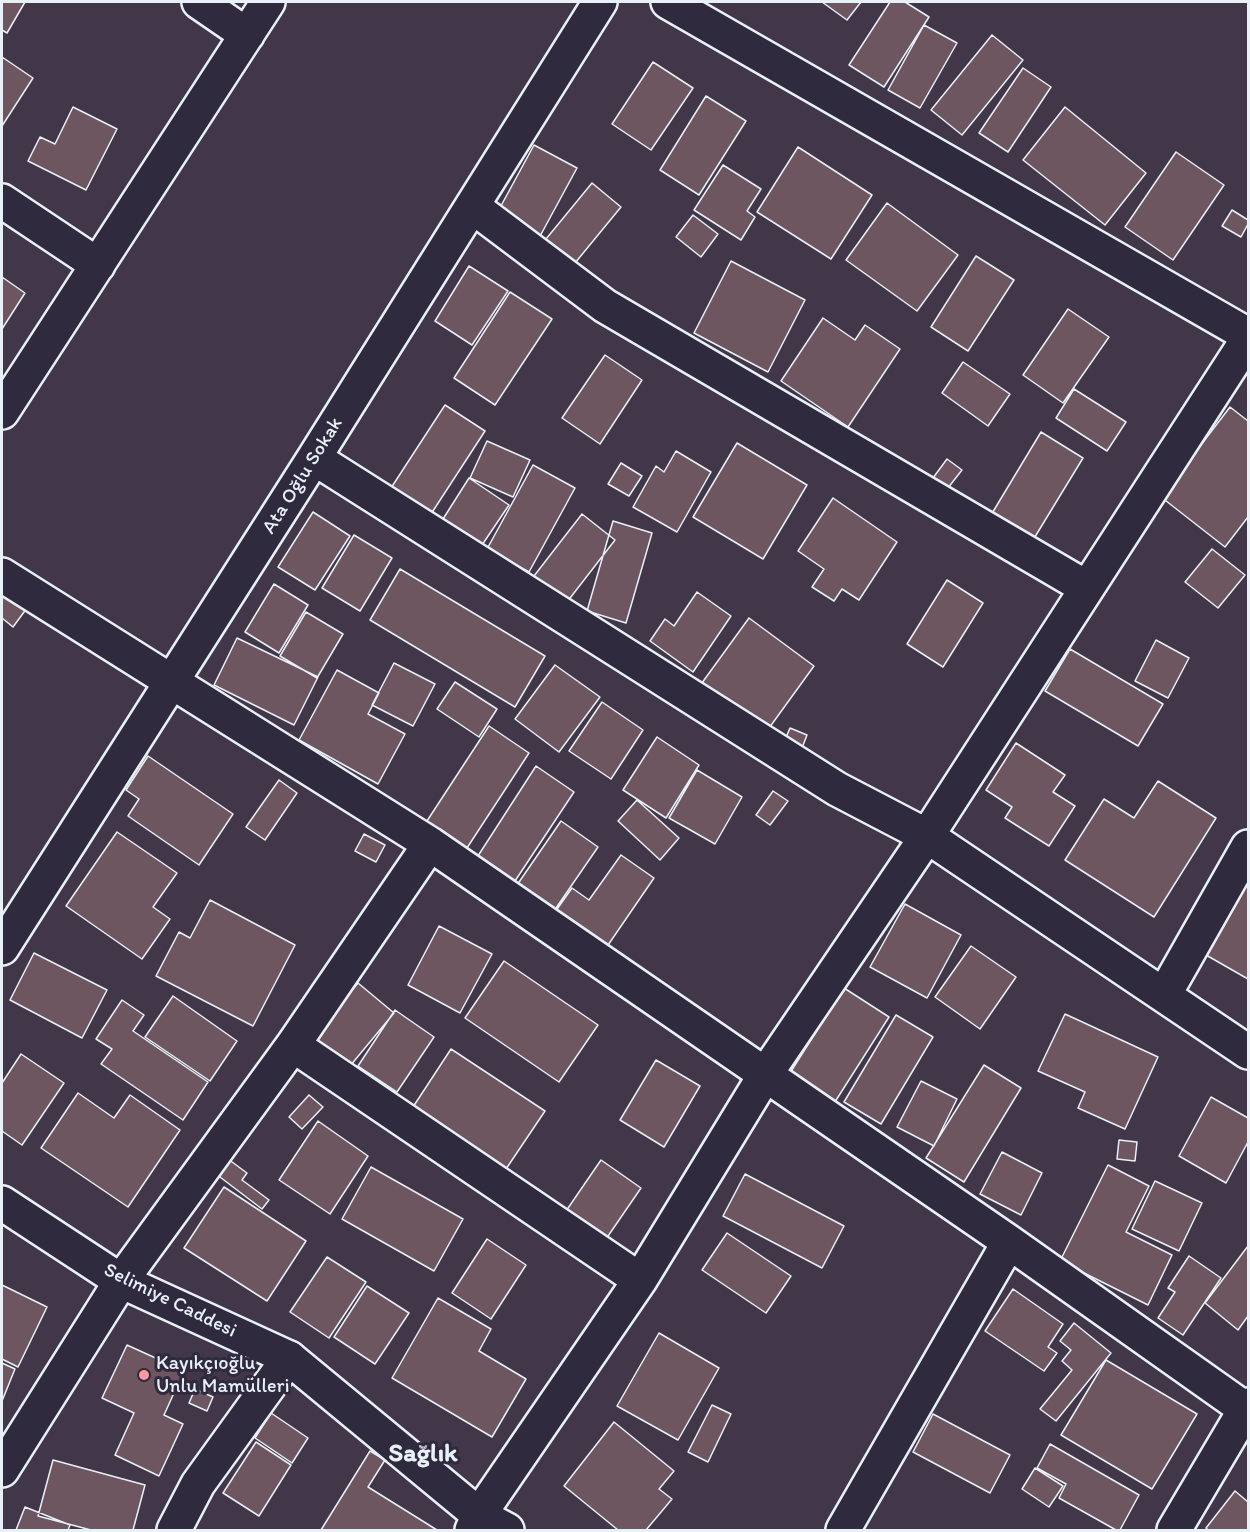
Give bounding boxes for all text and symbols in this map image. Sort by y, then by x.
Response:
street label: Ata Oğlu Sokak [258,413,348,539]
street label: Selimiye Caddesi [100,1258,240,1344]
place label: Kayıkçıoğlu Unlu Mamülleri [156,1352,290,1399]
marker: Kayıkçıoğlu Unlu Mamülleri [137,1368,151,1382]
district label: Sağlık [389,1438,457,1470]

